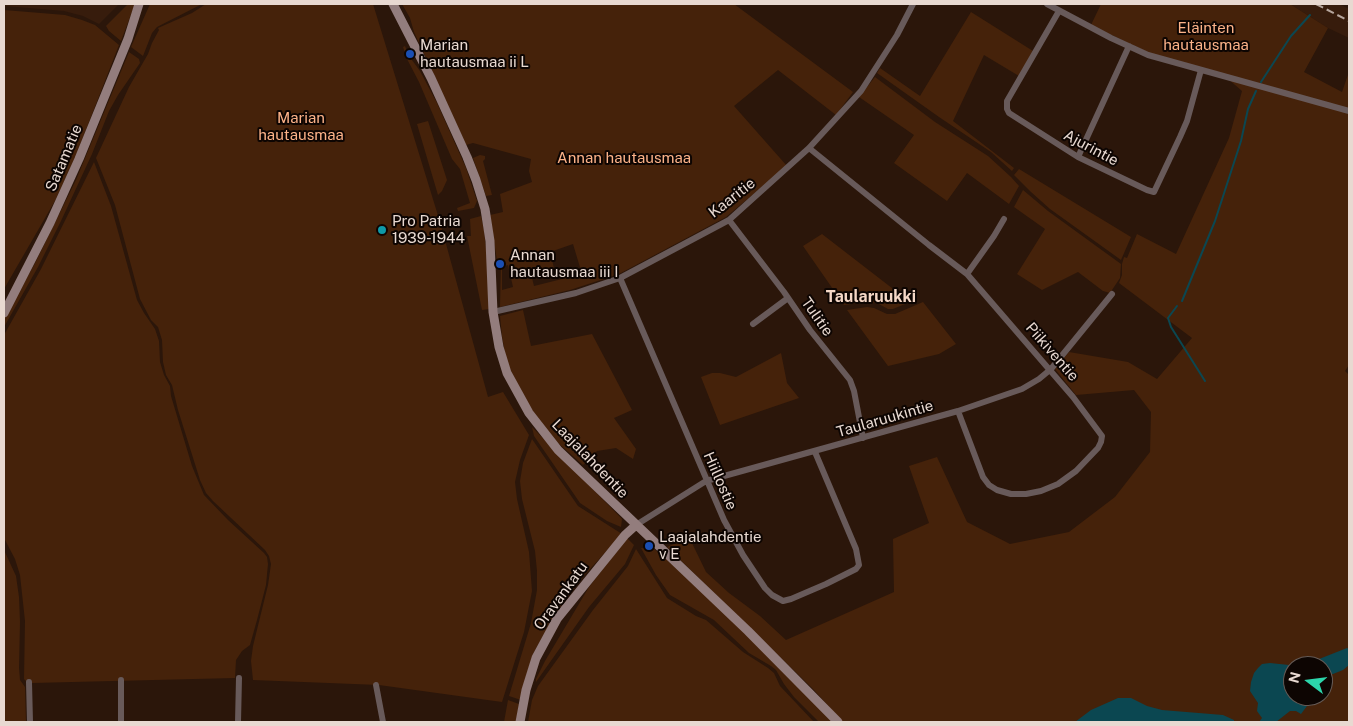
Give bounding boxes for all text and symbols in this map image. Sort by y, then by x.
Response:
park label: Eläinten hautausmaa [1163,19,1249,54]
place label: Marian hautausmaa ii L [420,36,529,71]
marker: Marian hautausmaa ii L [404,48,416,60]
park label: Marian hautausmaa [258,109,344,144]
street label: Satamatie [42,122,86,194]
street label: Ajurintie [1061,126,1121,170]
park label: Annan hautausmaa [557,149,691,167]
street label: Kaaritie [705,174,759,222]
place label: Pro Patria 1939-1944 [392,212,465,247]
marker: Pro Patria 1939-1944 [376,224,388,236]
place label: Annan hautausmaa iii I [510,246,618,281]
marker: Annan hautausmaa iii I [494,258,506,270]
district label: Taularuukki [826,287,916,307]
street label: Tulitie [797,294,837,340]
street label: Piikiventie [1022,319,1082,385]
street label: Taularuukintie [835,397,935,441]
street label: Laajalahdentie [548,416,632,502]
street label: Hiillostie [699,449,741,513]
place label: Laajalahdentie v E [659,528,761,563]
marker: Laajalahdentie v E [643,540,655,552]
street label: Oravankatu [530,559,592,633]
north arrow [1283,656,1333,706]
text: N [1285,670,1304,685]

